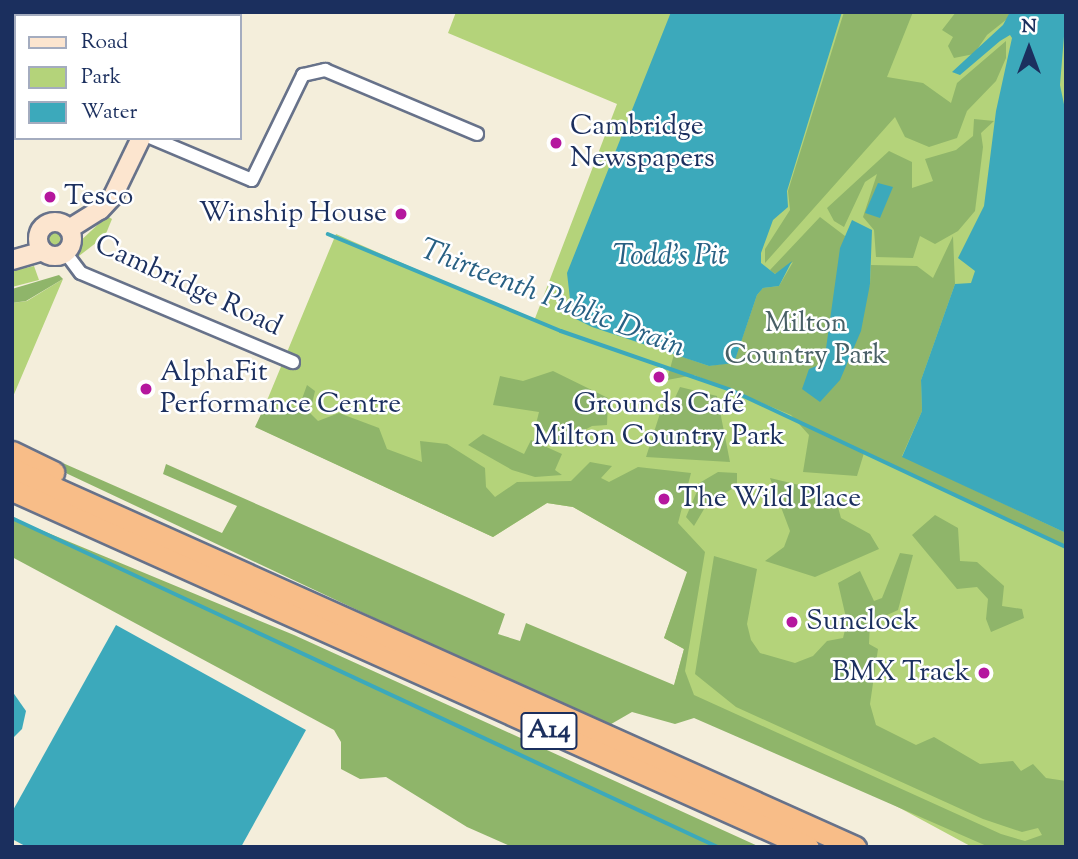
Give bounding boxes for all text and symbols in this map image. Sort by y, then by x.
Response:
legend [14,14,242,140]
north arrow [994,14,1064,84]
text: N [1021,14,1037,41]
text: Road [81,28,128,58]
text: Park [81,63,121,93]
text: Water [81,98,137,128]
place label: Cambridge Newspapers [570,110,715,176]
marker: Cambridge Newspapers [548,135,564,151]
place label: Tesco [64,180,133,214]
marker: Tesco [42,189,58,205]
place label: Winship House [199,197,387,231]
marker: Winship House [393,206,409,222]
street label: Cambridge Road [89,228,287,344]
water label: Thirteenth Public Drain [414,233,690,367]
water label: Todd's Pit [613,239,727,275]
park label: Milton Country Park [724,307,888,373]
place label: AlphaFit Performance Centre [160,356,401,422]
marker: Grounds Café Milton Country Park [651,369,667,385]
marker: AlphaFit Performance Centre [138,381,154,397]
place label: Grounds Café Milton Country Park [533,388,785,454]
place label: The Wild Place [678,482,861,516]
marker: The Wild Place [656,491,672,507]
place label: Sunclock [806,605,918,639]
marker: Sunclock [784,614,800,630]
place label: BMX Track [832,656,970,690]
marker: BMX Track [976,665,992,681]
road number: A14 [519,708,579,754]

